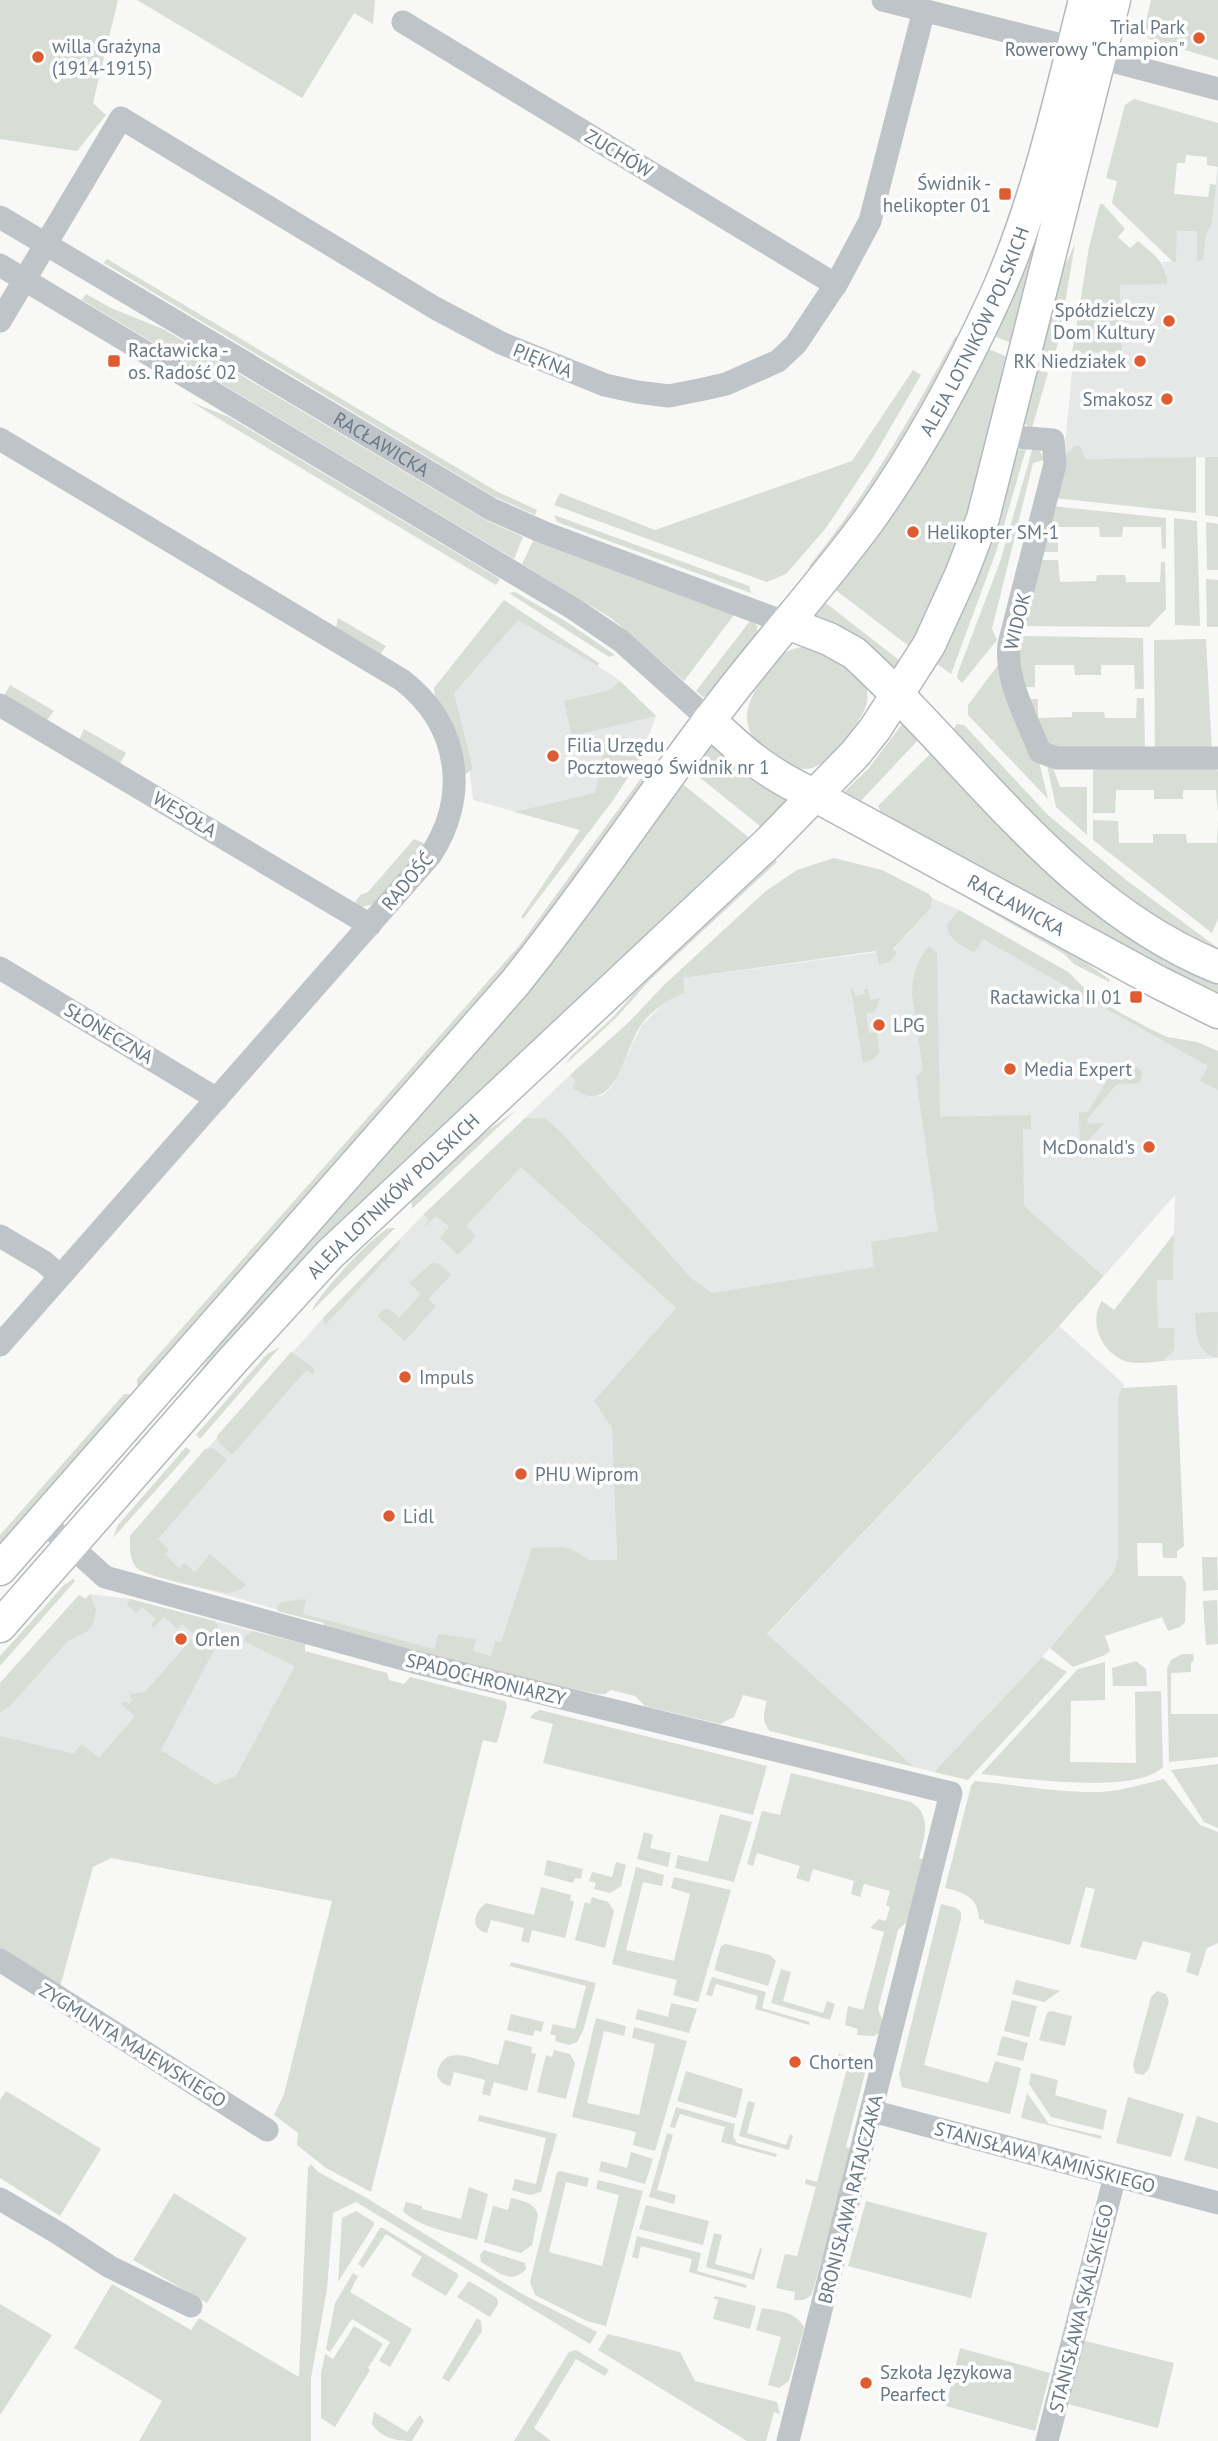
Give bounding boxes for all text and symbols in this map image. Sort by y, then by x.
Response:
place label: Trial Park Rowerowy "Champion" [1005,15,1185,61]
marker: Trial Park Rowerowy "Champion" [1191,30,1207,46]
place label: willa Grażyna (1914-1915) [52,34,161,80]
marker: willa Grażyna (1914-1915) [30,49,46,65]
street label: ZUCHÓW [581,123,657,183]
place label: Świdnik - helikopter 01 [883,171,991,217]
marker: Świdnik - helikopter 01 [997,186,1013,202]
street label: ALEJA LOTNIKÓW POLSKICH [914,223,1034,440]
place label: Spółdzielczy Dom Kultury [1053,298,1155,344]
marker: Spółdzielczy Dom Kultury [1161,313,1177,329]
street label: PIĘKNA [510,337,576,383]
place label: Racławicka - os. Radość 02 [128,338,237,384]
place label: RK Niedziałek [1014,349,1126,373]
marker: Racławicka - os. Radość 02 [106,353,122,369]
marker: RK Niedziałek [1132,353,1148,369]
place label: Smakosz [1083,387,1153,411]
marker: Smakosz [1159,391,1175,407]
street label: RACŁAWICKA [329,406,434,482]
place label: Helikopter SM-1 [927,520,1059,544]
marker: Helikopter SM-1 [905,524,921,540]
street label: WIDOK [998,590,1036,652]
place label: Filia Urzędu Pocztowego Świdnik nr 1 [567,733,769,779]
marker: Filia Urzędu Pocztowego Świdnik nr 1 [545,748,561,764]
street label: WESOŁA [149,786,221,842]
street label: RADOŚĆ [376,847,438,915]
street label: RACŁAWICKA [963,869,1069,941]
place label: Racławicka II 01 [990,985,1122,1009]
marker: Racławicka II 01 [1128,989,1144,1005]
street label: SŁONECZNA [60,997,158,1069]
place label: LPG [893,1013,925,1037]
marker: LPG [871,1017,887,1033]
place label: Media Expert [1024,1057,1132,1081]
marker: Media Expert [1002,1061,1018,1077]
street label: ALEJA LOTNIKÓW POLSKICH [302,1108,484,1283]
place label: McDonald's [1042,1135,1135,1159]
marker: McDonald's [1141,1139,1157,1155]
place label: Impuls [419,1365,474,1389]
marker: Impuls [397,1369,413,1385]
place label: PHU Wiprom [535,1462,639,1486]
marker: PHU Wiprom [513,1466,529,1482]
place label: Lidl [403,1504,434,1528]
marker: Lidl [381,1508,397,1524]
place label: Orlen [195,1627,240,1651]
marker: Orlen [173,1631,189,1647]
street label: SPADOCHRONIARZY [404,1648,569,1711]
street label: ZYGMUNTA MAJEWSKIEGO [35,1978,231,2112]
place label: Chorten [809,2050,874,2074]
marker: Chorten [787,2054,803,2070]
street label: BRONISŁAWA RATAJCZAKA [812,2092,888,2306]
street label: STANISŁAWA KAMIŃSKIEGO [932,2116,1158,2198]
street label: STANISŁAWA SKALSKIEGO [1043,2201,1119,2415]
place label: Szkoła Językowa Pearfect [880,2360,1012,2406]
marker: Szkoła Językowa Pearfect [858,2375,874,2391]

